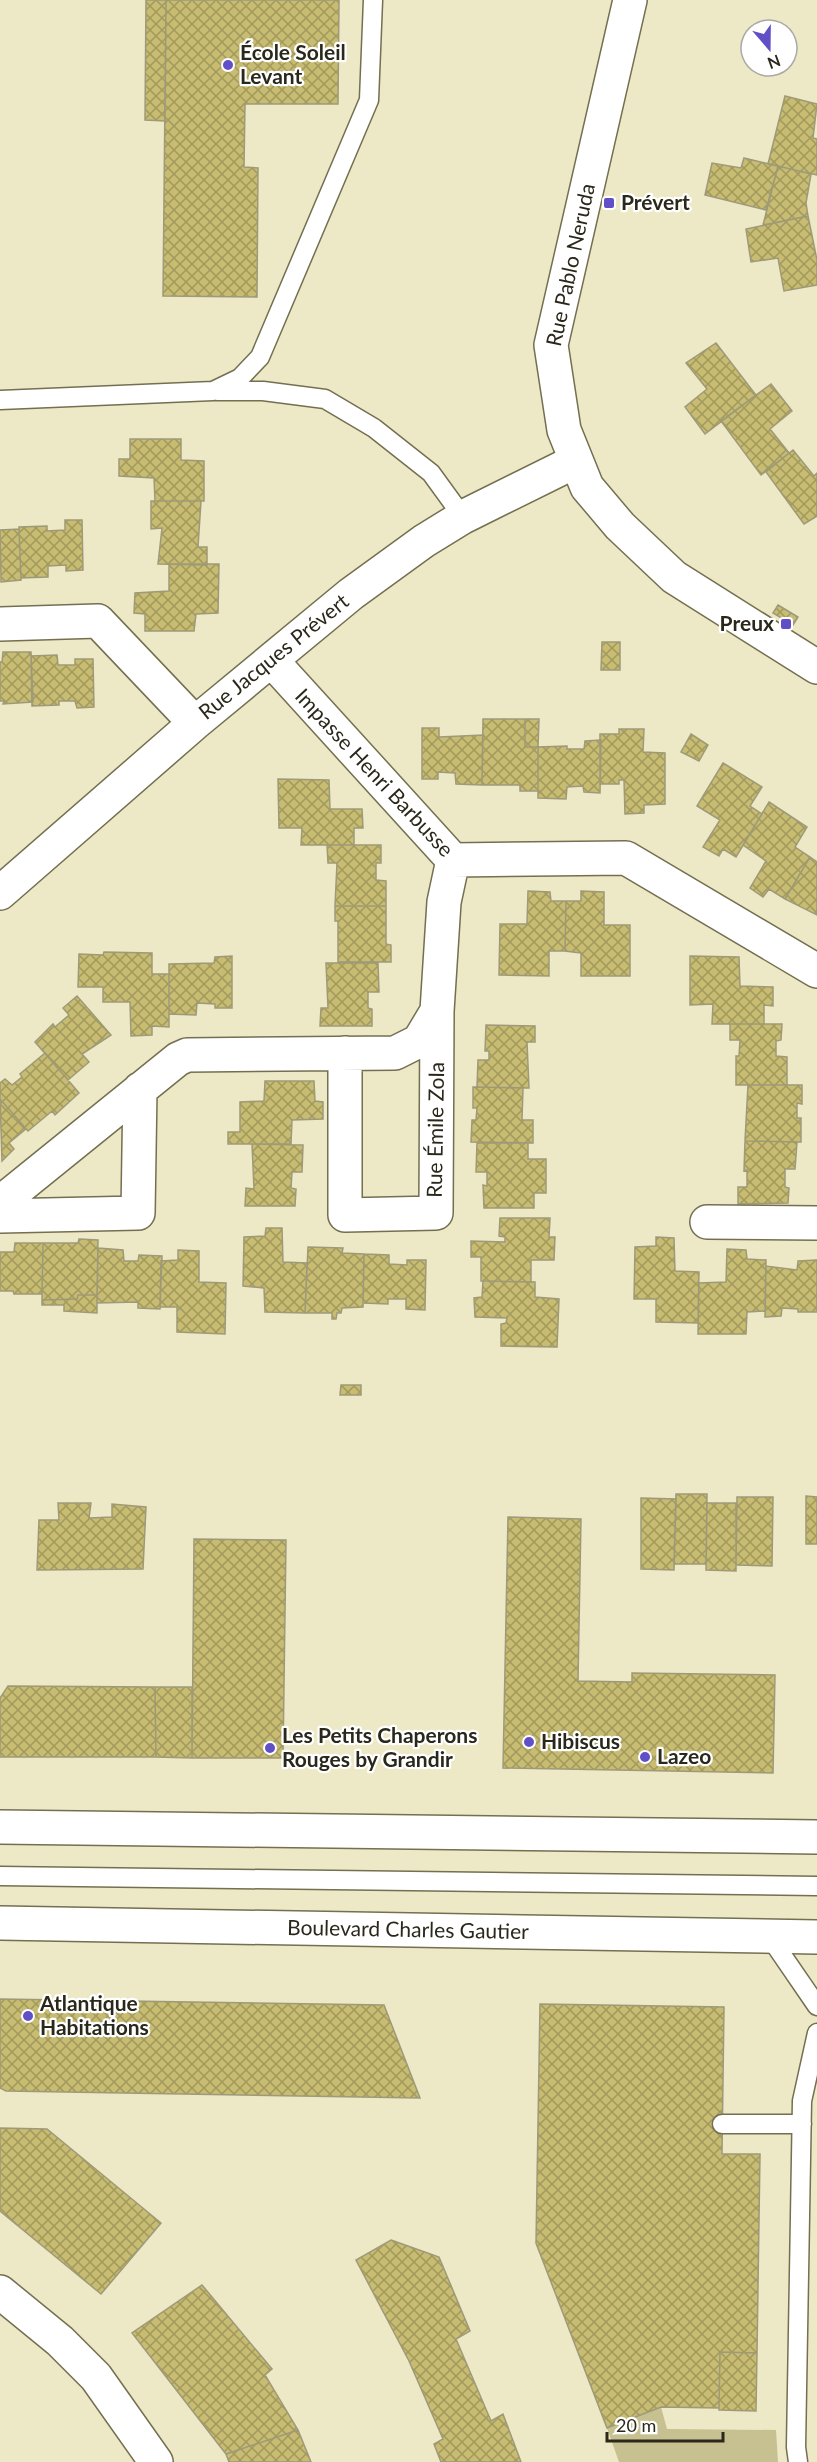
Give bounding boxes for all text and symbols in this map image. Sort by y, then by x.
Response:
north arrow [739,18,799,78]
place label: École Soleil Levant [240,39,346,88]
text: N [765,52,783,74]
marker: École Soleil Levant [221,58,235,72]
street label: Rue Pablo Neruda [540,181,599,348]
place label: Prévert [621,189,690,214]
marker: Prévert [602,196,616,210]
street label: Rue Jacques Prévert [193,587,353,724]
place label: Preux [720,610,774,635]
marker: Preux [779,617,793,631]
street label: Impasse Henri Barbusse [291,683,459,861]
street label: Rue Émile Zola [421,1062,448,1198]
place label: Les Petits Chaperons Rouges by Grandir [282,1722,477,1771]
place label: Hibiscus [541,1728,620,1753]
marker: Hibiscus [522,1735,536,1749]
marker: Les Petits Chaperons Rouges by Grandir [263,1741,277,1755]
place label: Lazeo [657,1743,711,1768]
marker: Lazeo [638,1750,652,1764]
street label: Boulevard Charles Gautier [287,1914,529,1943]
place label: Atlantique Habitations [39,1990,149,2039]
marker: Atlantique Habitations [21,2009,35,2023]
scale bar [607,2405,722,2443]
text: 20 m [616,2414,656,2436]

